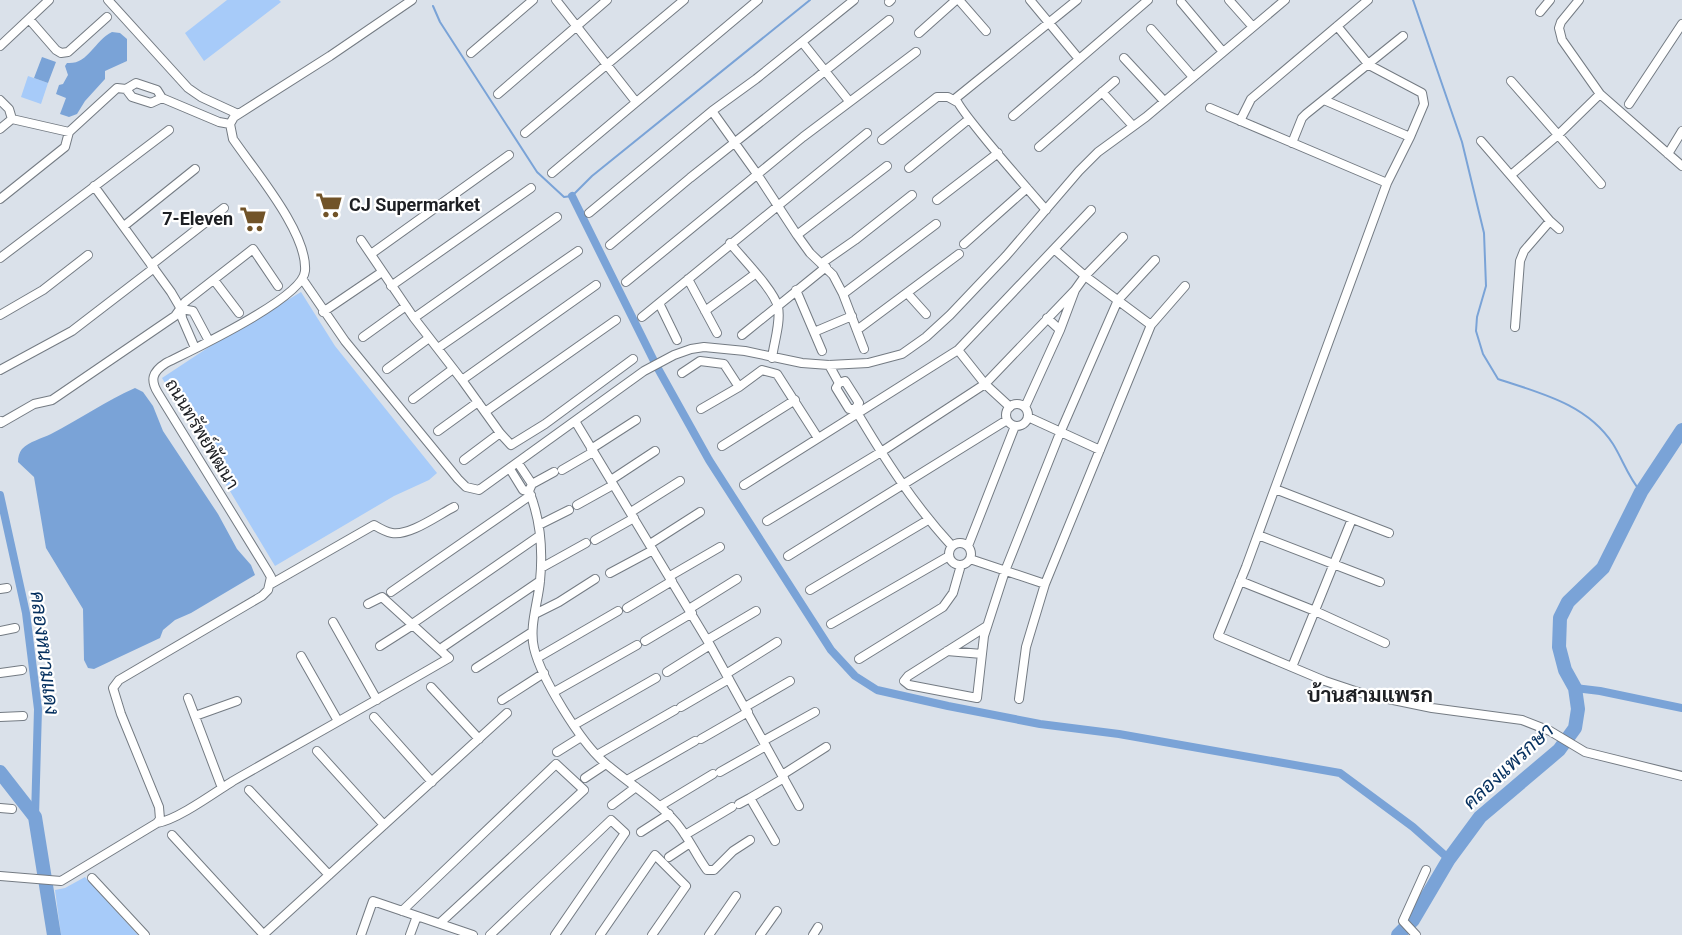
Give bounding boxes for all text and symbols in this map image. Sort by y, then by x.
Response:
supermarket icon: CJ Supermarket [314,190,344,220]
place label: CJ Supermarket [349,194,480,215]
supermarket icon: 7-Eleven [238,204,268,234]
place label: 7-Eleven [162,208,233,229]
street label: ถนนทรัพย์พัฒนา [161,374,245,493]
water label: คลองหนามแดง [26,590,64,716]
district label: บ้านสามแพรก [1307,682,1433,707]
water label: คลองแพรกษา [1458,718,1558,814]

